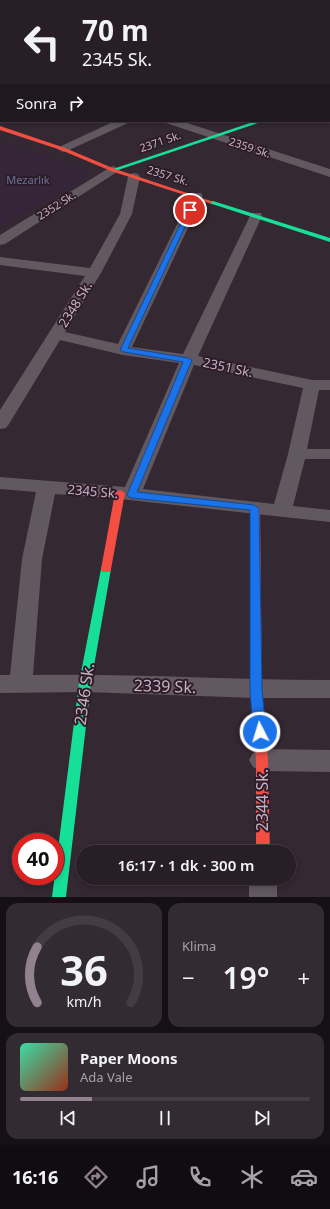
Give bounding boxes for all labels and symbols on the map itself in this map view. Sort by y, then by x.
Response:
street label: 2371 Sk. [137,127,183,155]
street label: 2359 Sk. [227,133,273,161]
street label: 2357 Sk. [145,162,191,188]
park label: Mezarlık [6,172,50,187]
street label: 2352 Sk. [34,187,78,223]
pin [173,193,207,227]
street label: 2348 Sk. [54,278,96,330]
street label: 2351 Sk. [201,353,255,381]
street label: 2345 Sk. [67,480,119,502]
street label: 2346 Sk. [69,662,99,726]
street label: 2339 Sk. [133,674,197,698]
position arrow [239,711,281,753]
street label: 2344 Sk. [251,769,273,831]
speed limit sign: 40 [12,833,64,885]

